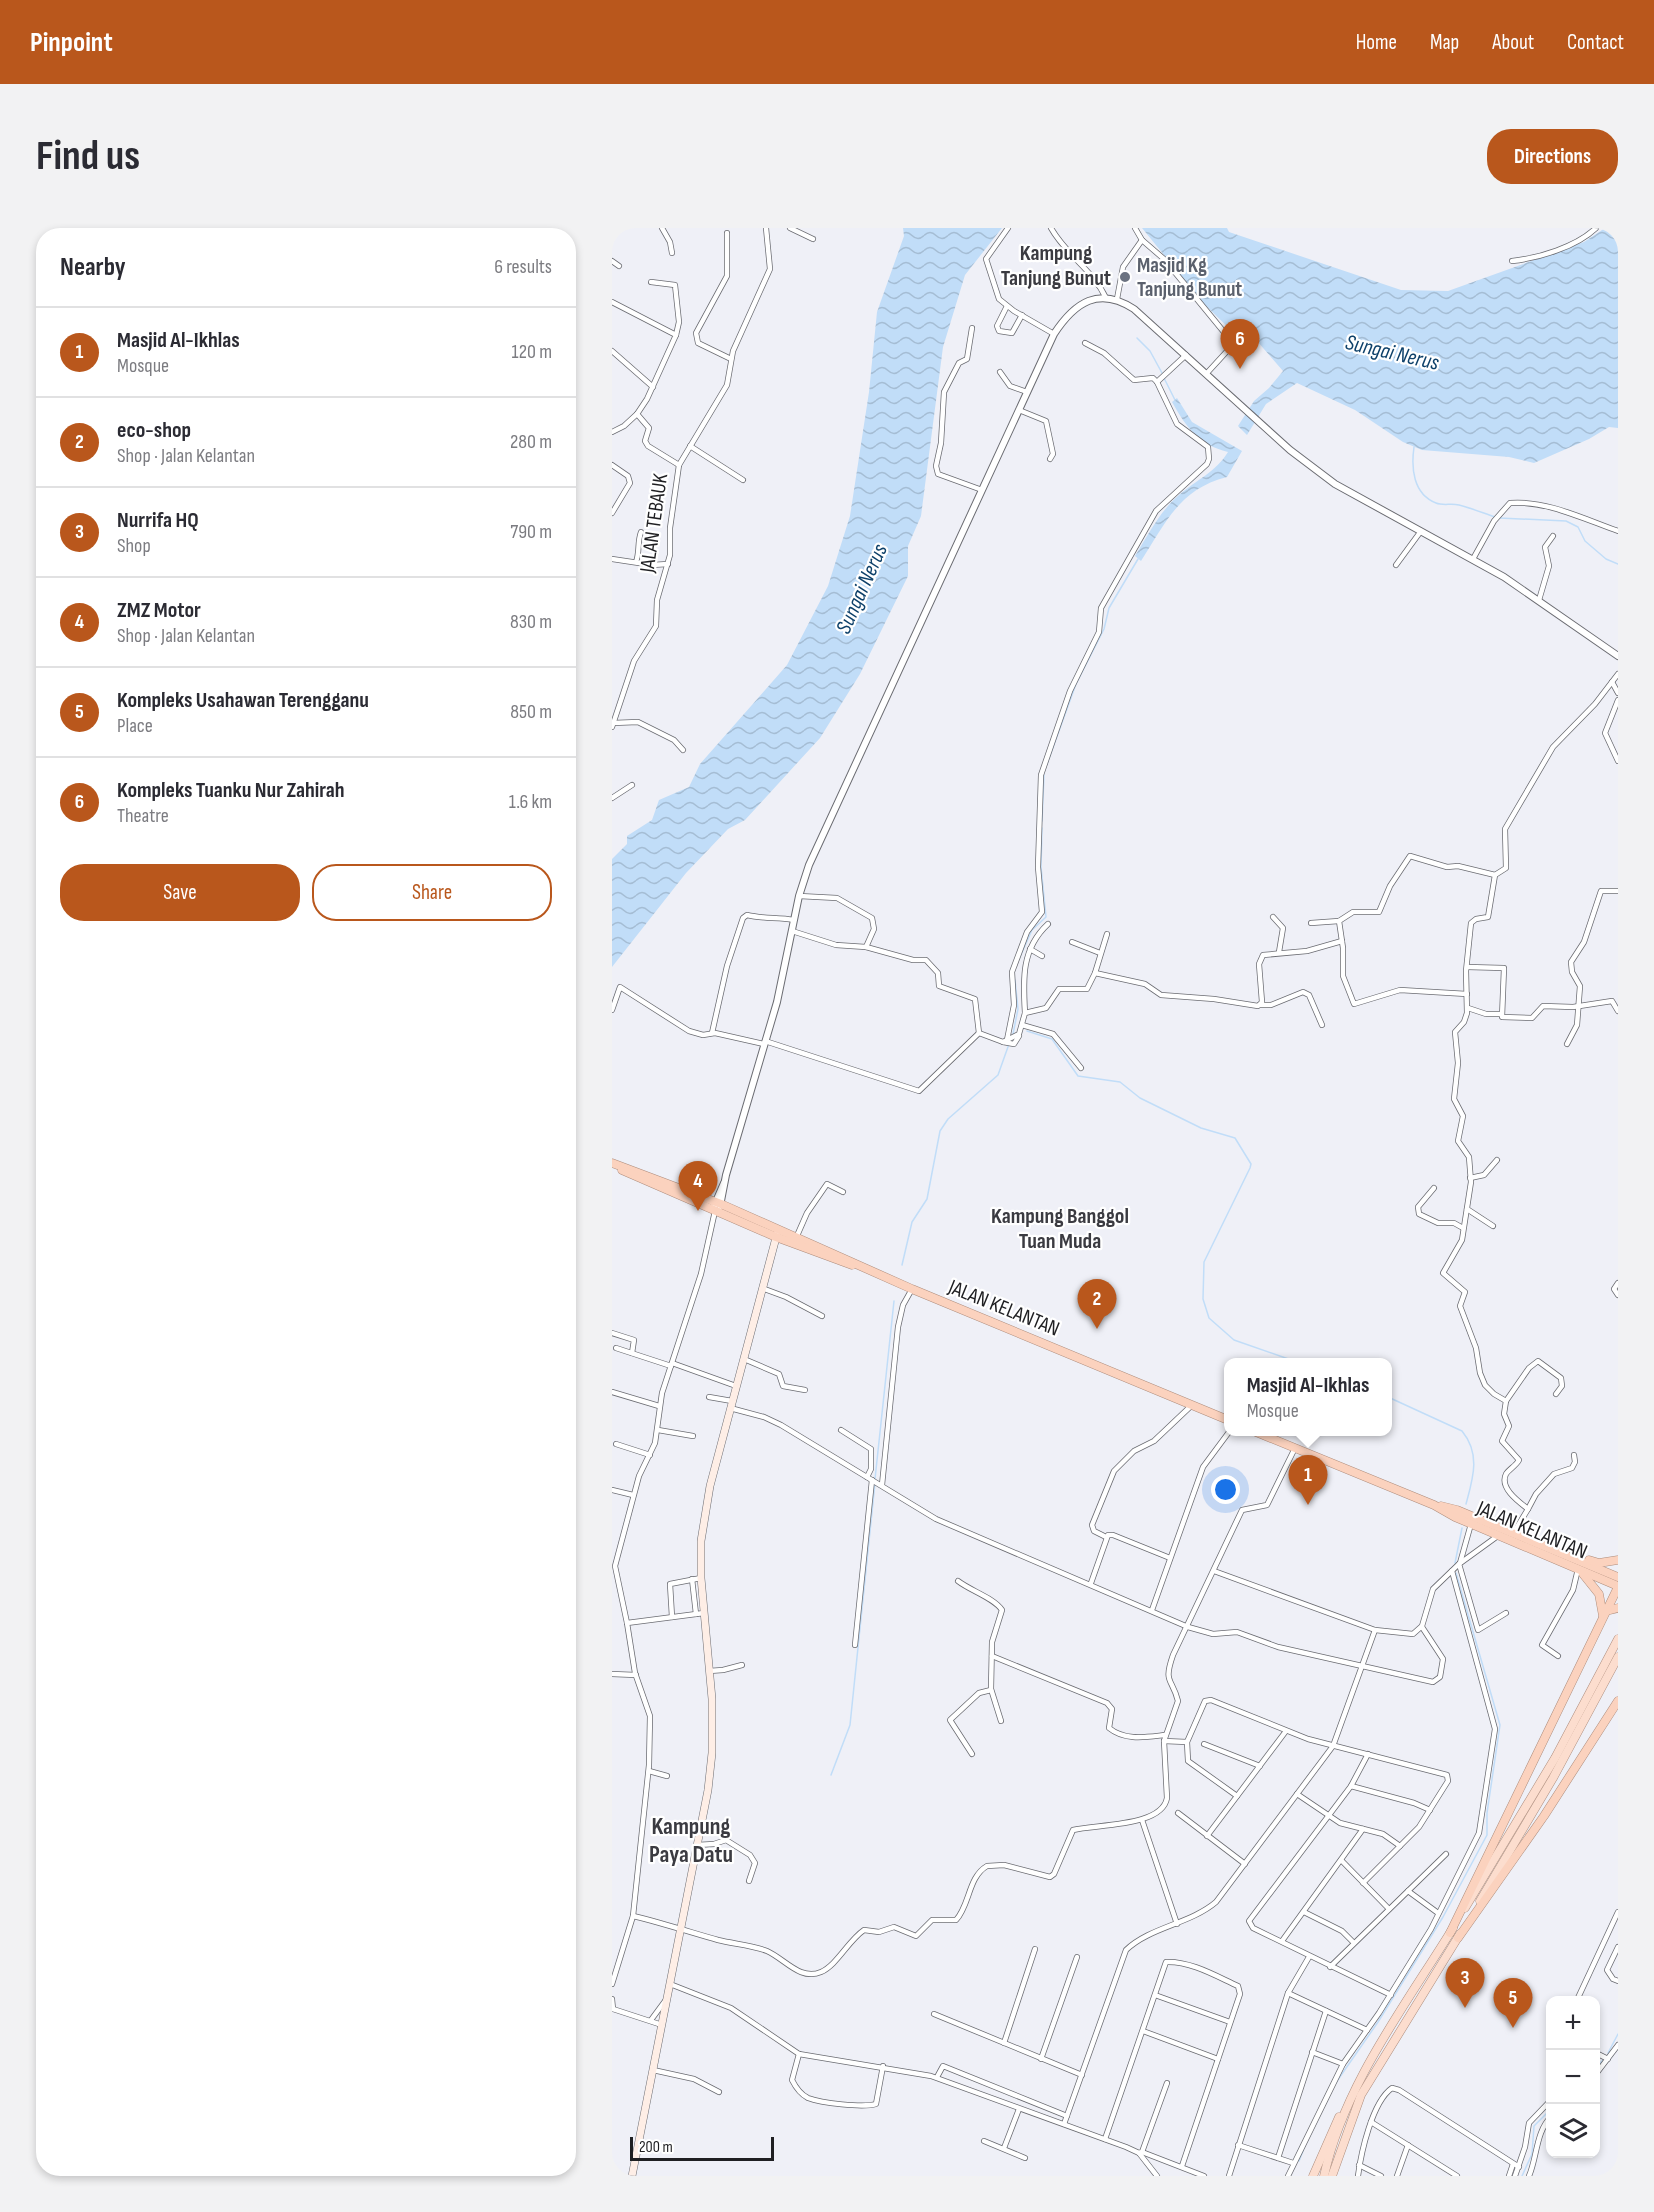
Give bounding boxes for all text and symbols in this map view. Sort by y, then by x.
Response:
text: Pinpoint [30,26,113,59]
text: Home [1356,30,1397,55]
text: Map [1430,30,1459,55]
text: About [1492,30,1534,55]
text: Contact [1567,30,1624,55]
button: Directions [1487,129,1618,184]
text: Find us [36,131,140,182]
district label: Kampung Tanjung Bunut [1001,240,1111,292]
text: Nearby [60,252,126,283]
place label: Masjid Kg Tanjung Bunut [1137,253,1242,302]
text: 6 results [494,255,552,279]
marker: Masjid Kg Tanjung Bunut [1118,270,1132,284]
pin: 6 [1220,320,1260,369]
text: Masjid Al-Ikhlas [117,327,240,354]
water label: Sungai Nerus [1343,329,1442,377]
text: 1 [76,340,83,364]
text: 120 m [512,340,552,364]
text: Mosque [117,354,169,378]
text: eco-shop [117,417,191,444]
text: 2 [75,430,84,454]
text: 280 m [510,430,552,454]
text: Shop · Jalan Kelantan [117,444,255,468]
street label: JALAN TEBAUK [635,472,673,575]
text: Nurrifa HQ [117,507,199,534]
text: 3 [75,520,84,544]
text: 790 m [510,520,552,544]
text: Shop [117,534,151,558]
water label: Sungai Nerus [830,540,894,638]
text: ZMZ Motor [117,597,201,624]
text: 4 [75,610,84,634]
text: 830 m [510,610,552,634]
text: Shop · Jalan Kelantan [117,624,255,648]
text: Kompleks Usahawan Terengganu [117,687,369,714]
text: 5 [75,700,84,724]
text: 850 m [510,700,552,724]
text: Place [117,714,153,738]
text: Kompleks Tuanku Nur Zahirah [117,777,345,804]
text: 6 [75,790,84,814]
text: 1.6 km [509,790,552,814]
text: Theatre [117,804,169,828]
button: Save [60,864,300,921]
button: Share [312,864,552,921]
pin: 4 [678,1162,718,1211]
district label: Kampung Banggol Tuan Muda [991,1203,1129,1255]
street label: JALAN KELANTAN [944,1274,1063,1342]
pin: 2 [1078,1280,1116,1329]
popup [1224,1358,1392,1436]
text: Masjid Al-Ikhlas [1247,1372,1369,1399]
text: Mosque [1247,1399,1299,1423]
pin: 1 [1288,1456,1328,1505]
your location [1211,1475,1240,1504]
street label: JALAN KELANTAN [1472,1495,1591,1564]
district label: Kampung Paya Datu [649,1812,733,1869]
pin: 3 [1446,1958,1484,2008]
pin: 5 [1494,1978,1532,2028]
map controls [1546,1996,1600,2158]
button: + [1546,1996,1600,2050]
button: − [1546,2050,1600,2104]
button: layers [1546,2104,1600,2158]
scale bar [630,2134,774,2162]
text: 200 m [639,2138,673,2157]

